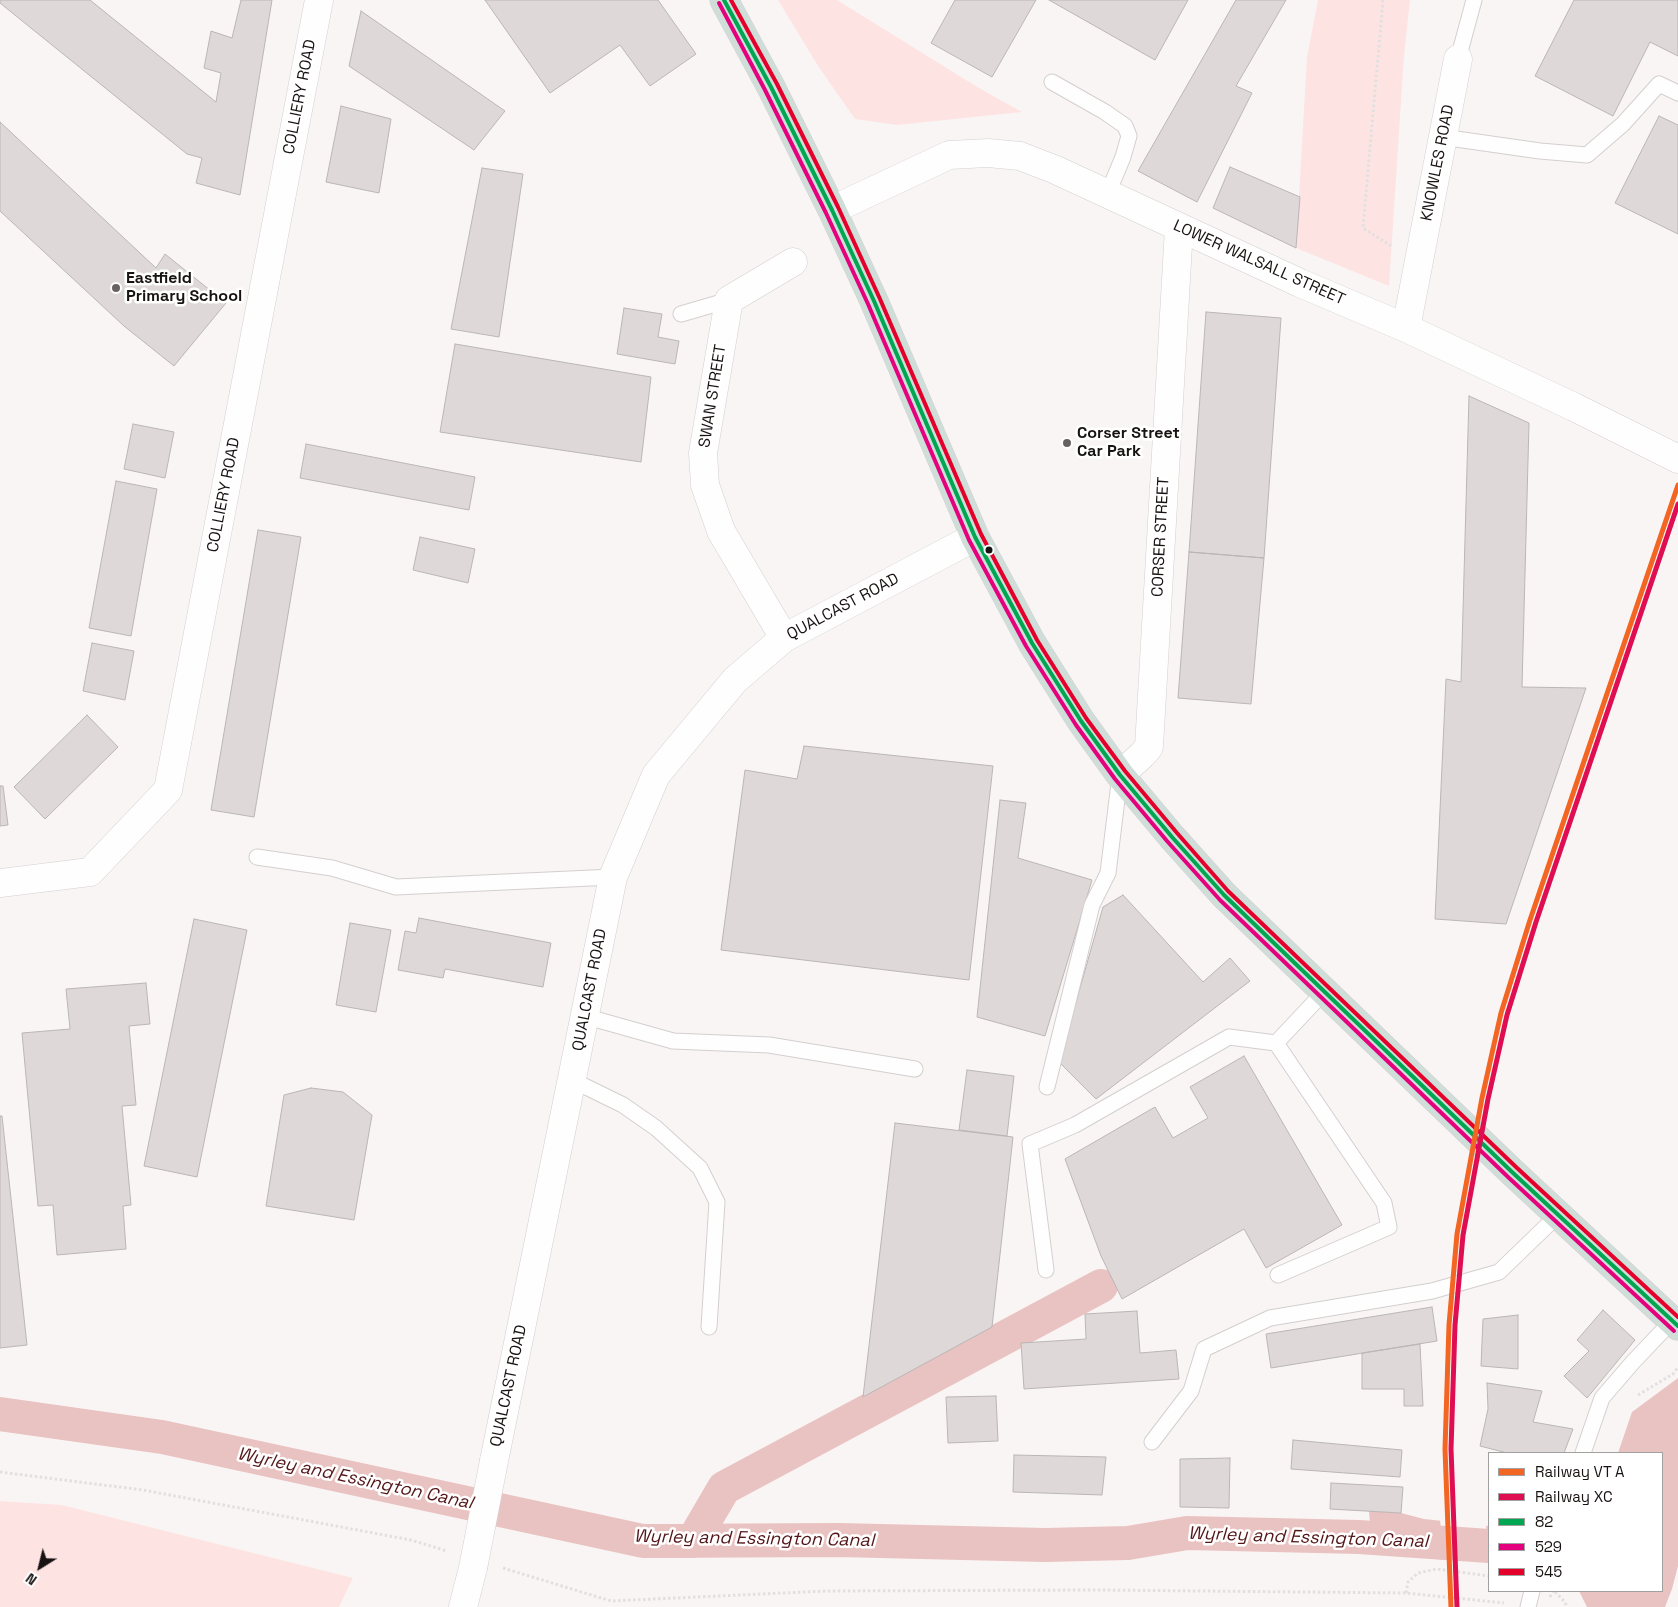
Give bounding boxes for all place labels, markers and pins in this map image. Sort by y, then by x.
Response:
place label: Eastfield Primary School [126,269,242,307]
marker: Eastfield Primary School [110,282,122,294]
place label: Corser Street Car Park [1077,424,1180,462]
marker: Corser Street Car Park [1061,437,1073,449]
unlabelled marker [984,545,994,555]

